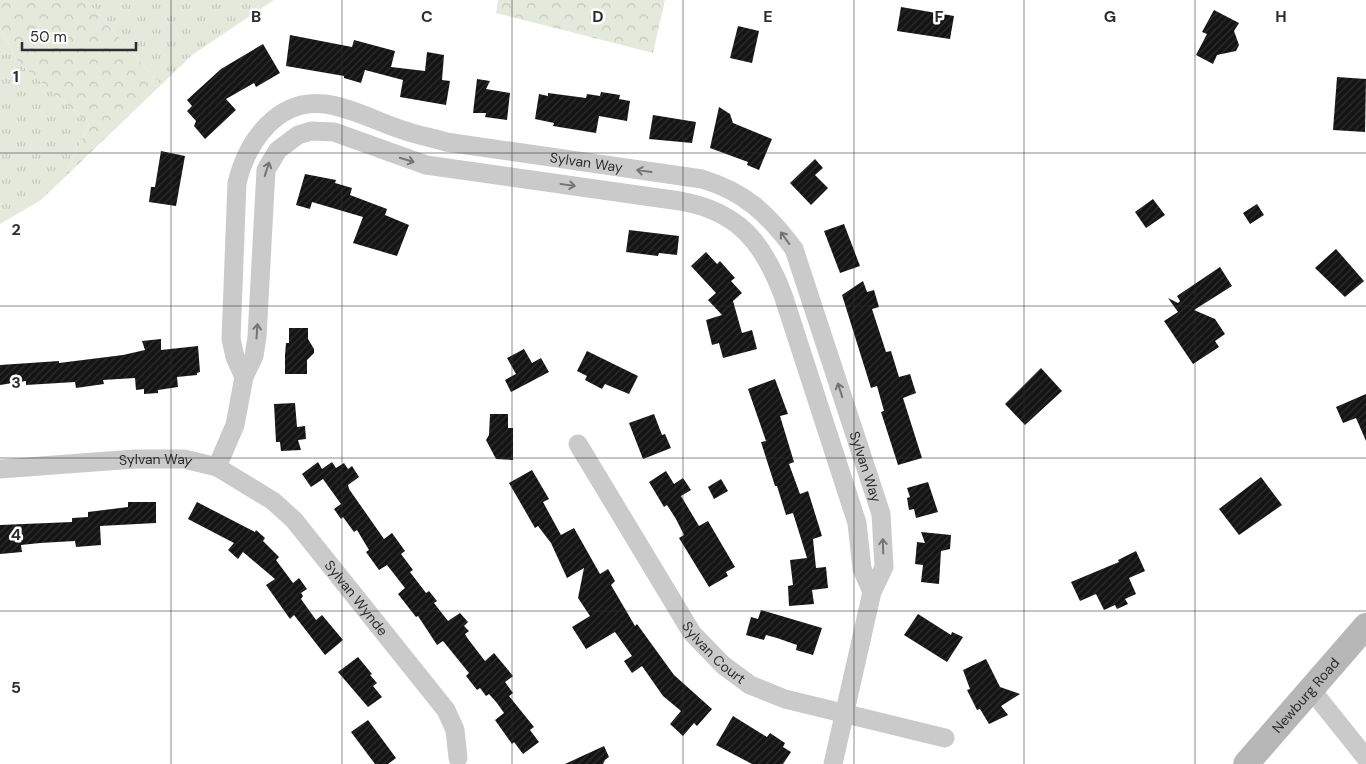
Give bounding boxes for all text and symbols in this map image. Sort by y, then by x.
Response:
text: B [251,6,261,27]
text: C [421,6,433,27]
text: D [592,6,604,27]
text: E [763,6,773,27]
text: F [935,6,944,27]
text: G [1104,6,1116,27]
text: H [1275,6,1287,27]
scale bar [22,20,136,52]
text: 50 m [30,27,67,47]
text: 1 [13,66,19,87]
street label: Sylvan Way [549,148,624,176]
one-way arrow [399,155,415,165]
one-way arrow [263,161,273,177]
one-way arrow [637,165,653,175]
one-way arrow [559,180,575,190]
text: 2 [11,219,21,240]
one-way arrow [780,231,790,245]
one-way arrow [253,323,262,339]
text: 3 [11,372,21,393]
one-way arrow [835,383,844,398]
street label: Sylvan Way [845,429,886,505]
street label: Sylvan Way [118,450,194,470]
text: 4 [11,524,21,545]
one-way arrow [879,538,888,554]
street label: Sylvan Wynde [321,557,392,639]
street label: Sylvan Court [678,618,749,688]
street label: Newburg Road [1268,654,1343,737]
text: 5 [11,677,21,698]

